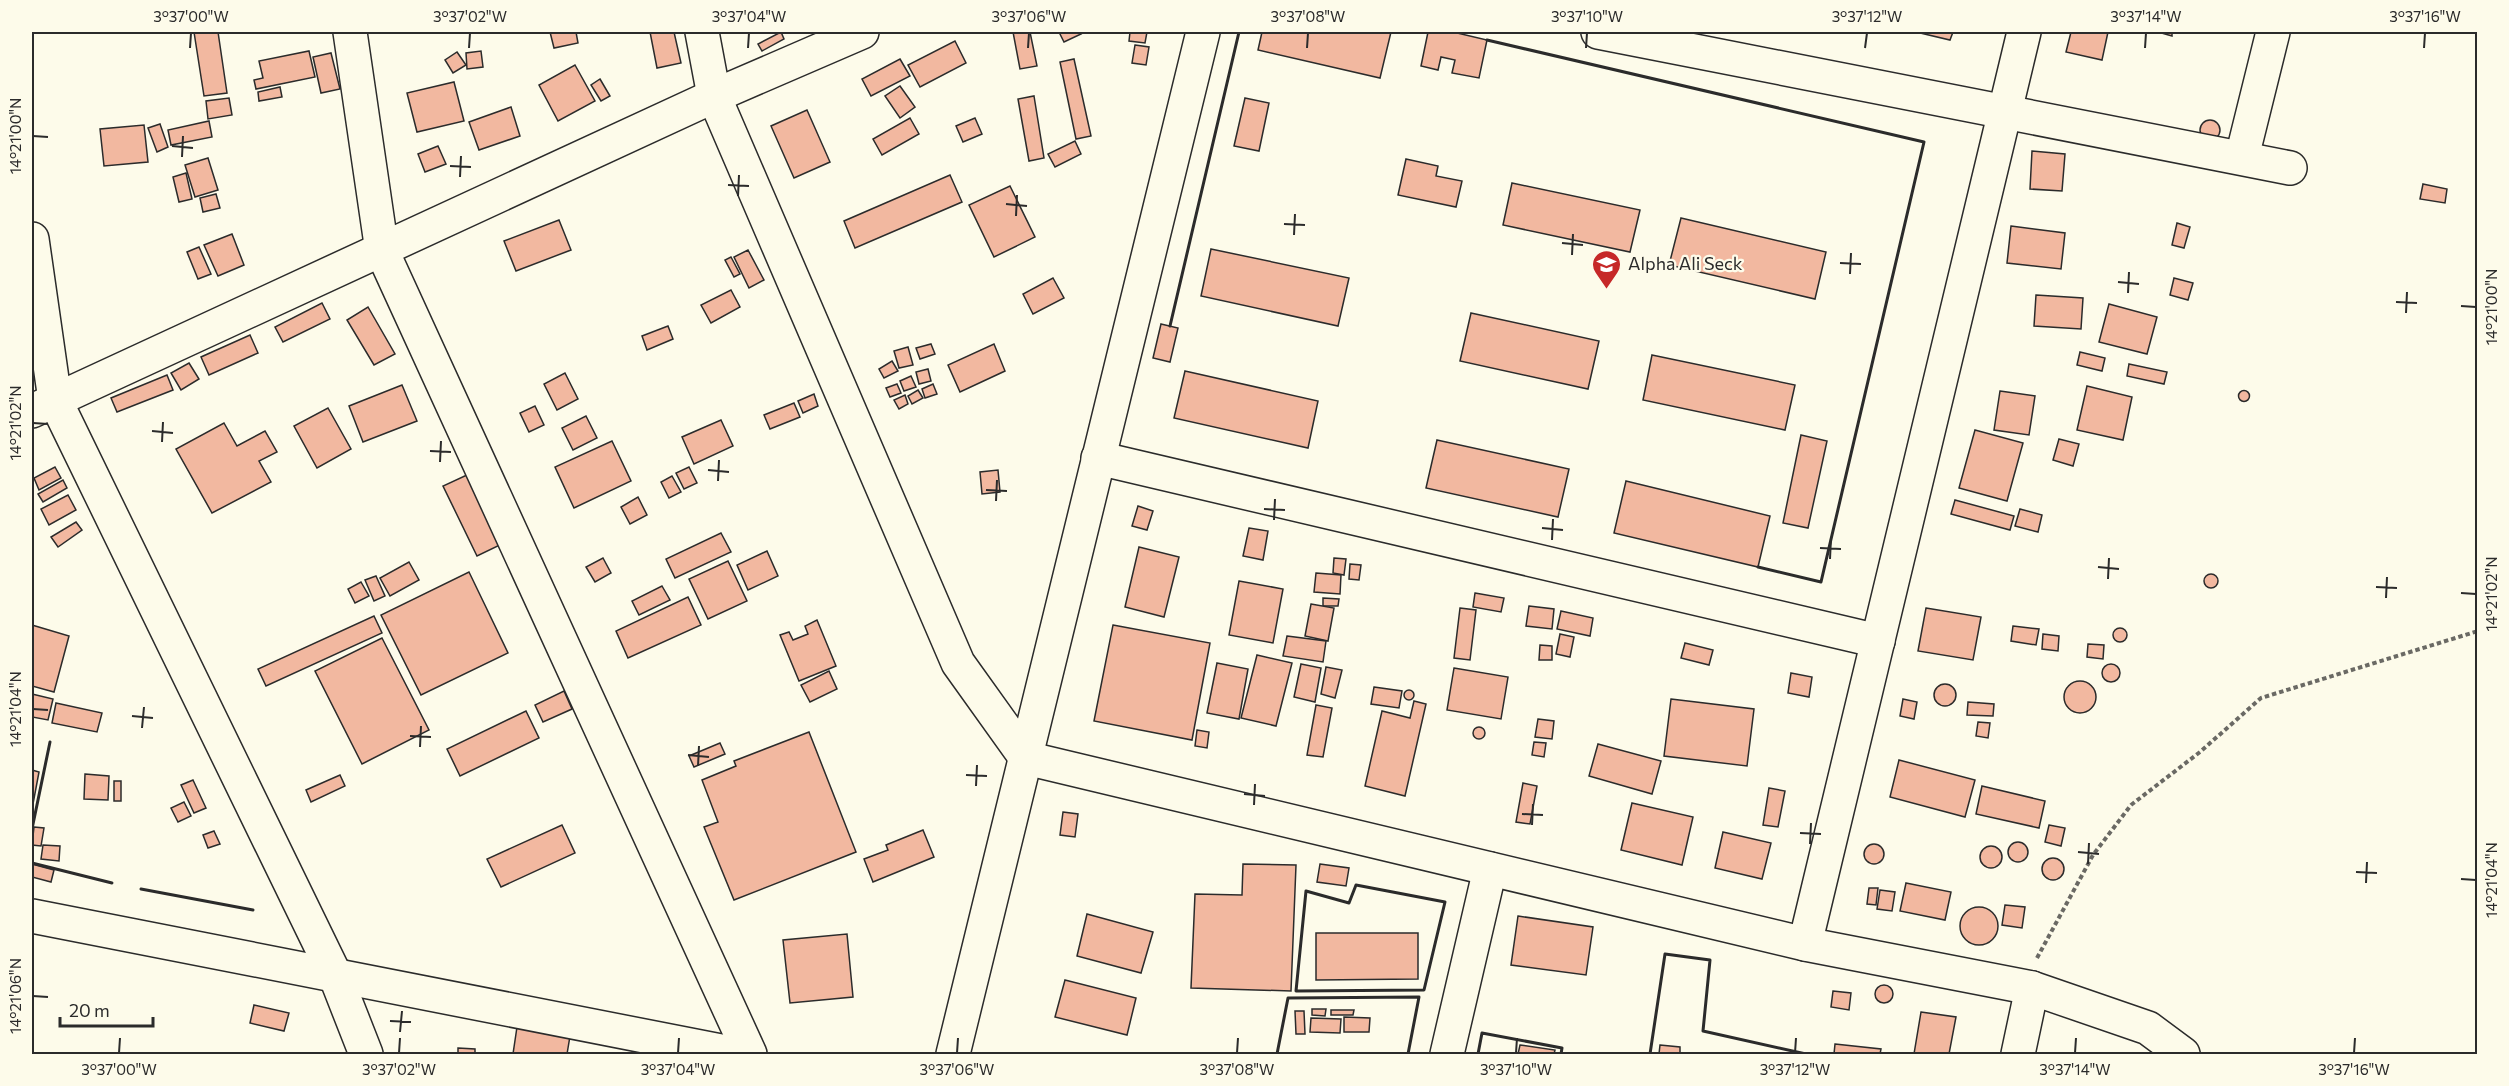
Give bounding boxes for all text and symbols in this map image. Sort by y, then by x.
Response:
text: 3°37'00"W [153,7,229,25]
text: 3°37'02"W [433,7,507,25]
text: 3°37'04"W [712,7,786,25]
text: 3°37'06"W [992,7,1066,25]
text: 3°37'08"W [1271,7,1345,25]
text: 3°37'10"W [1551,7,1623,25]
text: 3°37'12"W [1832,7,1902,25]
text: 3°37'14"W [2110,7,2182,25]
text: 3°37'16"W [2389,7,2461,25]
text: 14°21'00"N [6,98,24,174]
school or university icon: Alpha Ali Seck [1591,248,1623,290]
place label: Alpha Ali Seck [1628,252,1743,274]
text: 14°21'00"N [2482,269,2500,345]
text: 14°21'02"N [6,385,24,461]
text: 14°21'02"N [2482,556,2500,632]
text: 14°21'04"N [6,671,24,747]
text: 14°21'04"N [2482,842,2500,918]
text: 14°21'06"N [6,958,24,1034]
scale bar [60,990,153,1028]
text: 20 m [69,999,110,1021]
text: 3°37'00"W [81,1060,157,1078]
text: 3°37'02"W [362,1060,436,1078]
text: 3°37'04"W [641,1060,715,1078]
text: 3°37'06"W [920,1060,994,1078]
text: 3°37'08"W [1200,1060,1274,1078]
text: 3°37'10"W [1480,1060,1552,1078]
text: 3°37'12"W [1760,1060,1830,1078]
text: 3°37'14"W [2039,1060,2111,1078]
text: 3°37'16"W [2318,1060,2390,1078]

